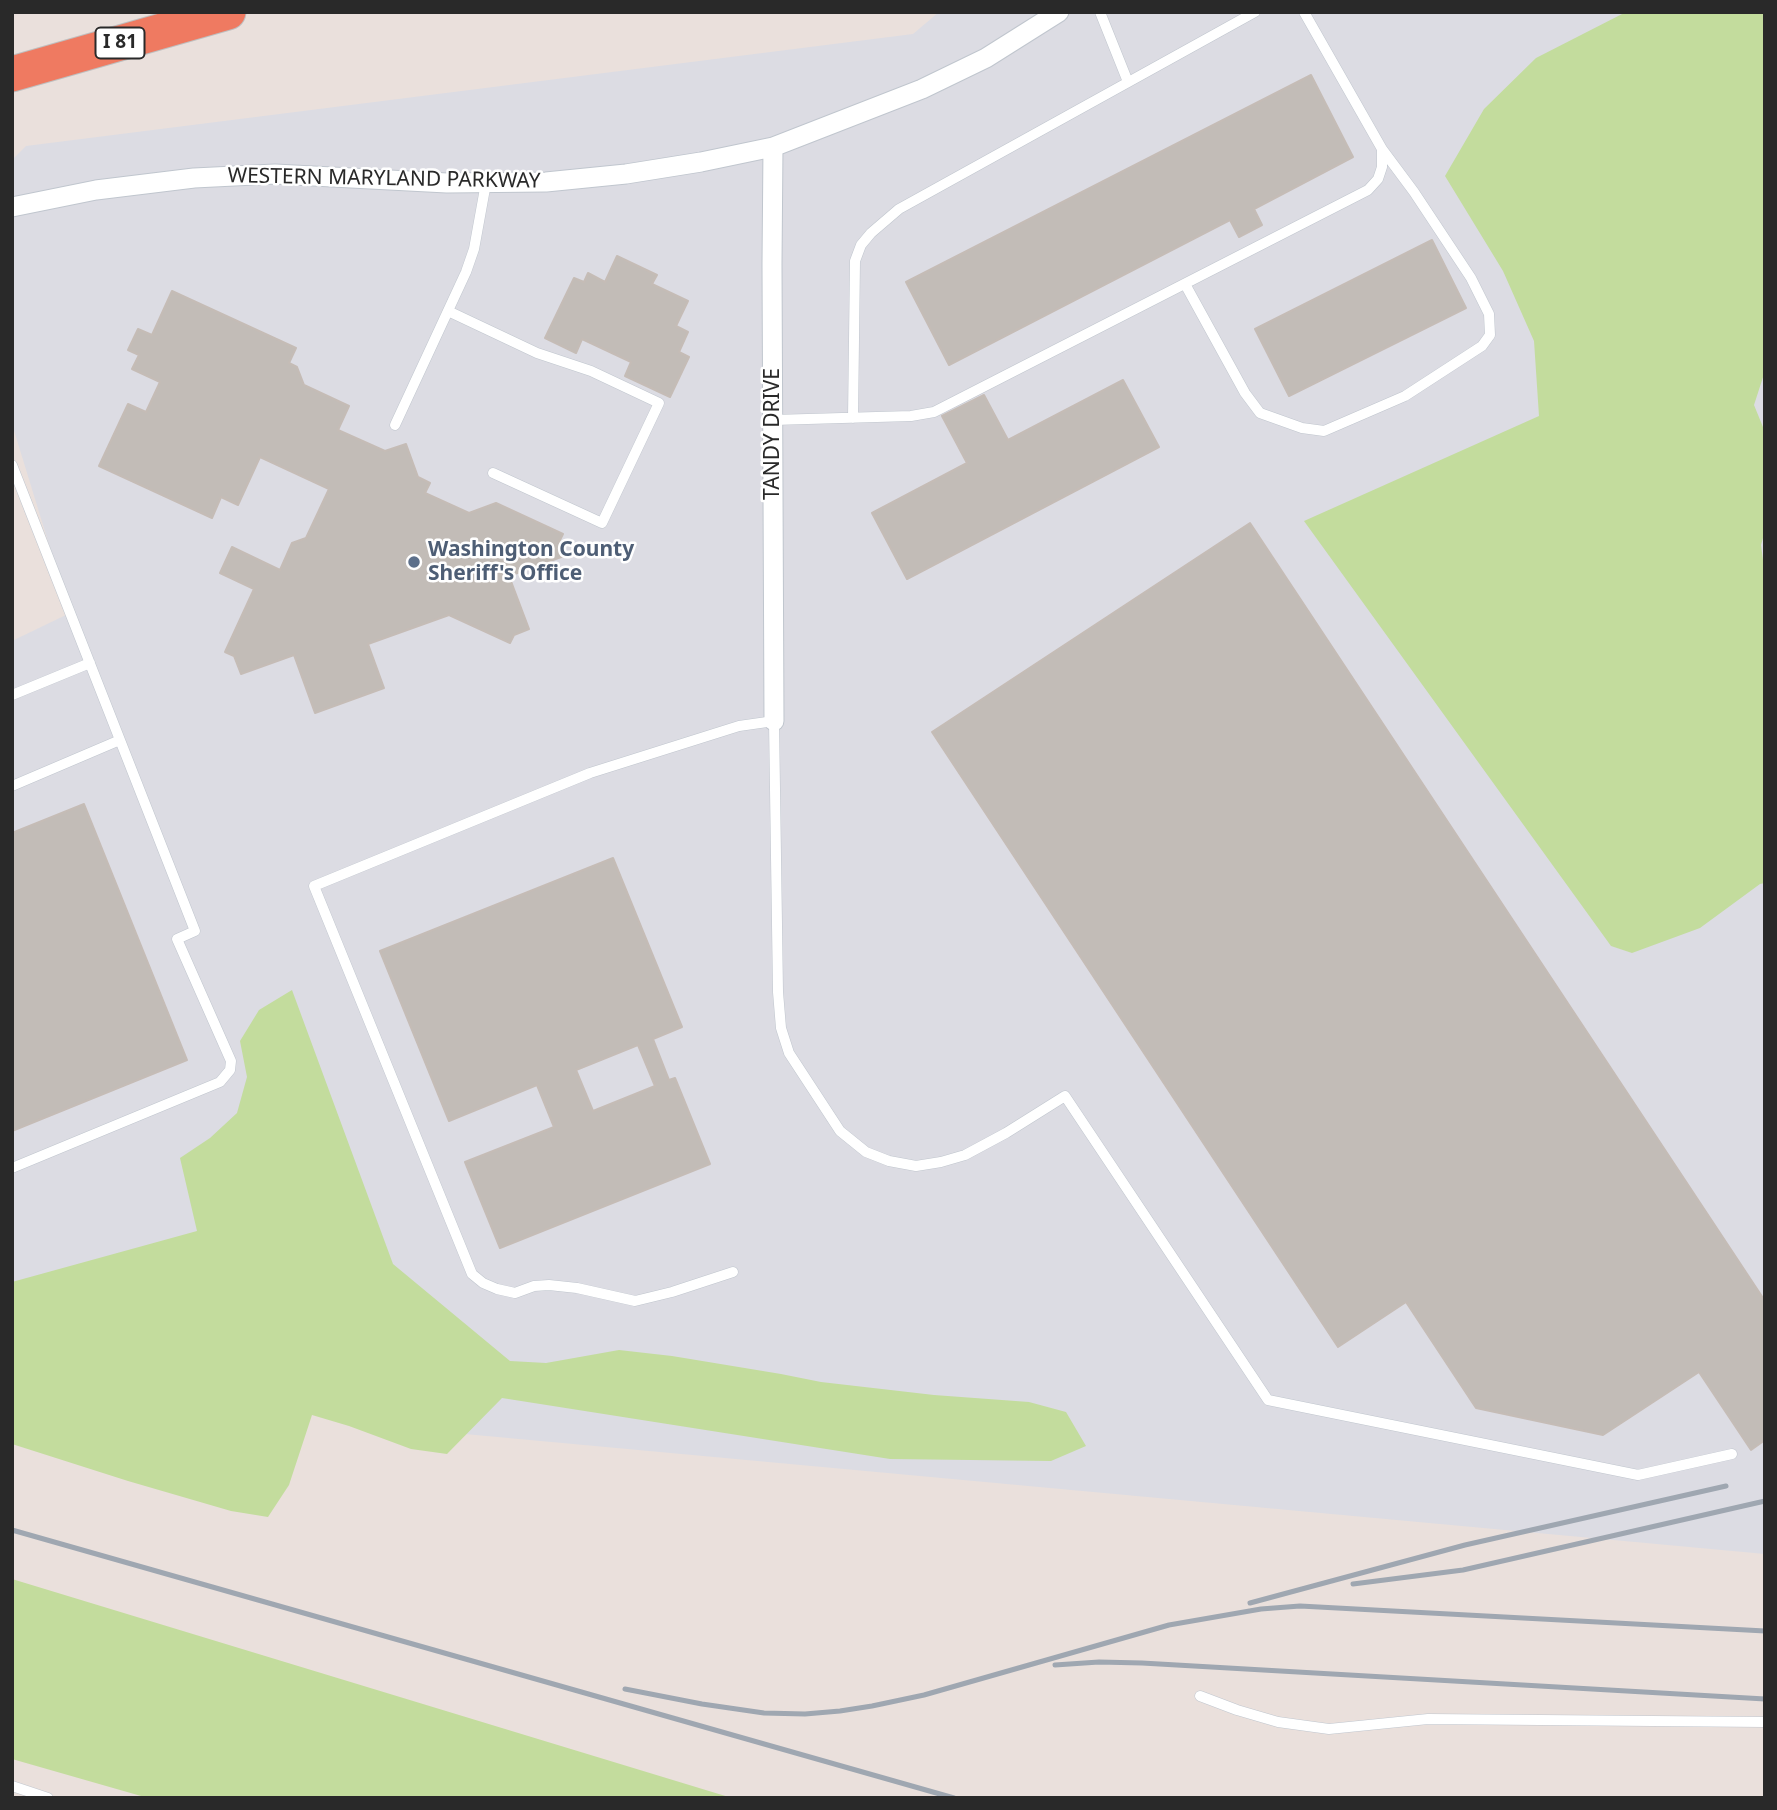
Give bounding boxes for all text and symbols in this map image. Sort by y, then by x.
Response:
road number: I 81 [96,28,144,58]
street label: WESTERN MARYLAND PARKWAY [227,164,541,194]
street label: TANDY DRIVE [760,368,786,500]
place label: Washington County Sheriff's Office [428,537,634,587]
marker: Washington County Sheriff's Office [406,554,422,570]

